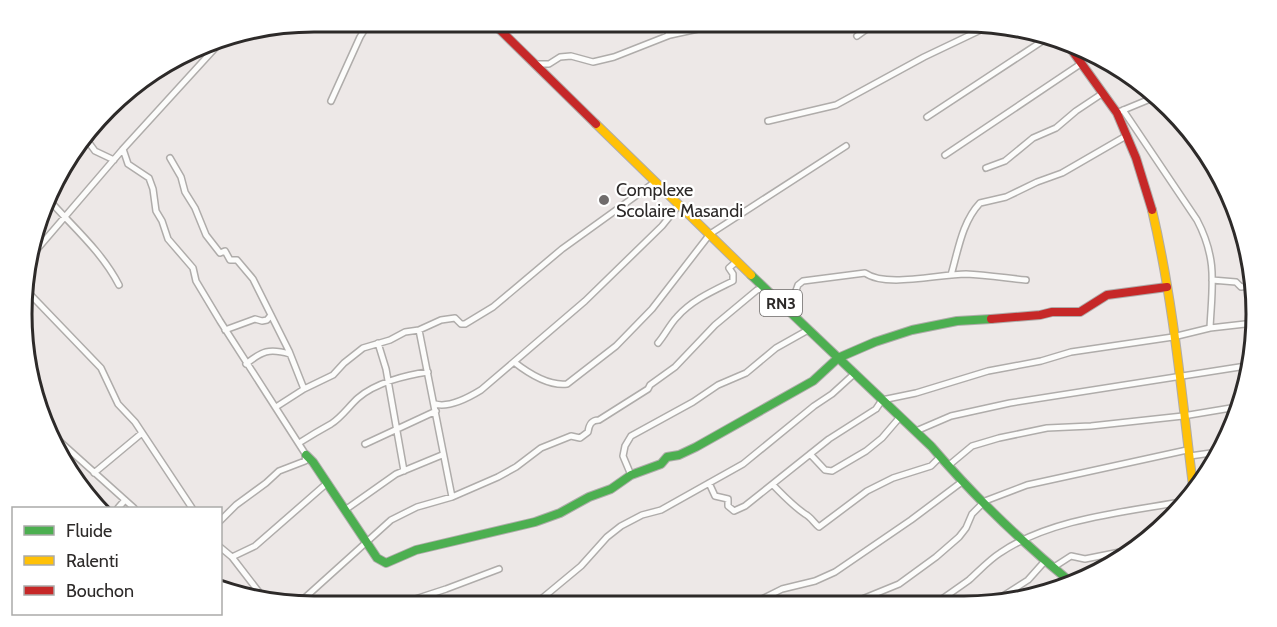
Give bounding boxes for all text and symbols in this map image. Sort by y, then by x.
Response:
place label: Complexe Scolaire Masandi [616,179,743,222]
marker: Complexe Scolaire Masandi [597,193,611,207]
road number: RN3 [760,290,802,316]
legend [12,507,222,615]
text: Fluide [66,520,112,542]
text: Ralenti [66,550,119,572]
text: Bouchon [66,580,134,602]

